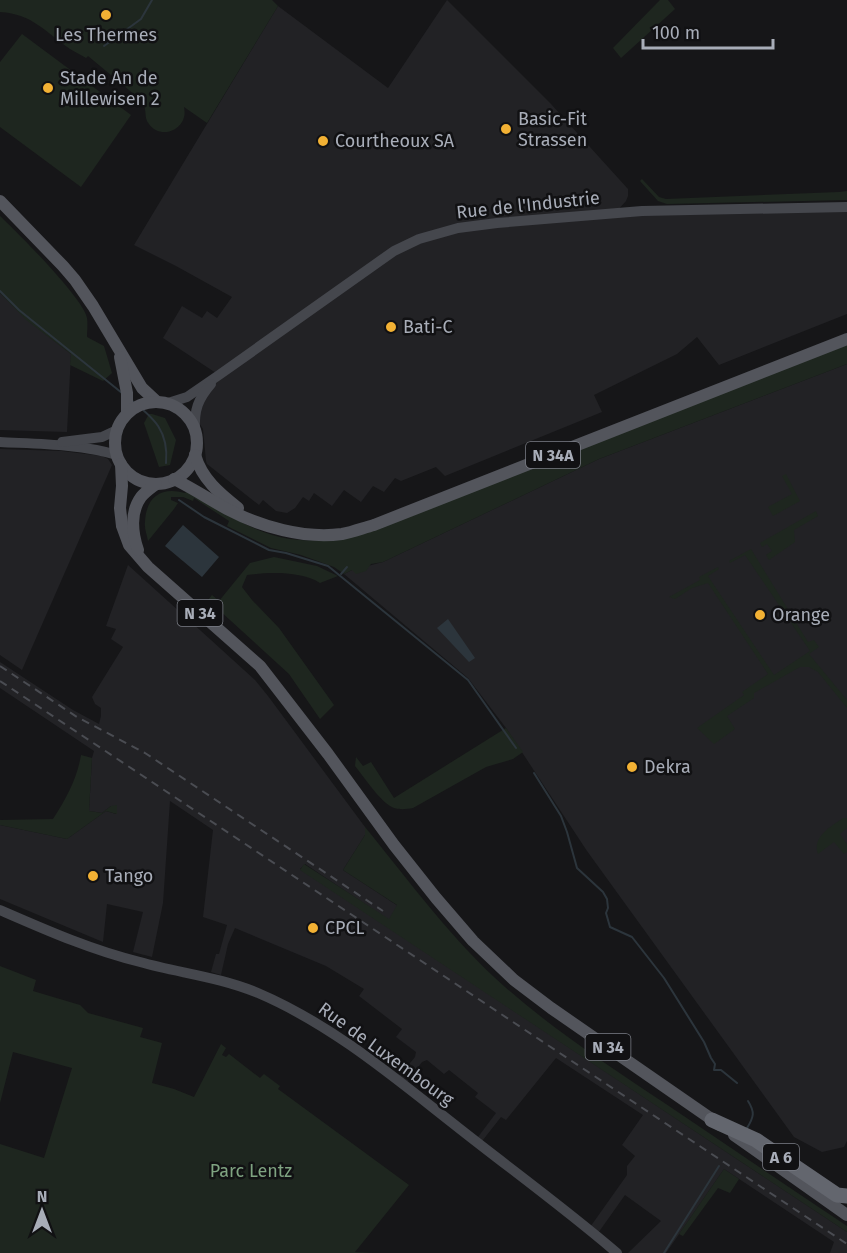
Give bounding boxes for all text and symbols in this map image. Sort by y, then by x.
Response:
marker: Les Thermes [99,8,113,22]
scale bar [643,12,774,50]
text: 100 m [652,22,700,44]
place label: Les Thermes [55,24,157,46]
place label: Stade An de Millewisen 2 [60,67,160,110]
marker: Stade An de Millewisen 2 [41,81,55,95]
place label: Basic-Fit Strassen [518,108,587,151]
marker: Basic-Fit Strassen [499,122,513,136]
place label: Courtheoux SA [335,130,455,152]
marker: Courtheoux SA [316,134,330,148]
street label: Rue de l'Industrie [455,187,601,223]
place label: Bati-C [403,316,453,338]
marker: Bati-C [384,320,398,334]
road number: N 34A [526,442,580,468]
road number: N 34 [178,600,222,626]
place label: Orange [772,604,830,626]
marker: Orange [753,608,767,622]
place label: Dekra [644,756,691,778]
marker: Dekra [625,760,639,774]
place label: Tango [105,865,153,887]
marker: Tango [86,869,100,883]
place label: CPCL [325,917,365,939]
marker: CPCL [306,921,320,935]
street label: Rue de Luxembourg [314,997,459,1111]
road number: N 34 [586,1034,630,1060]
road number: A 6 [763,1144,799,1170]
park label: Parc Lentz [210,1160,292,1182]
north arrow [12,1181,72,1241]
text: N [37,1187,47,1206]

